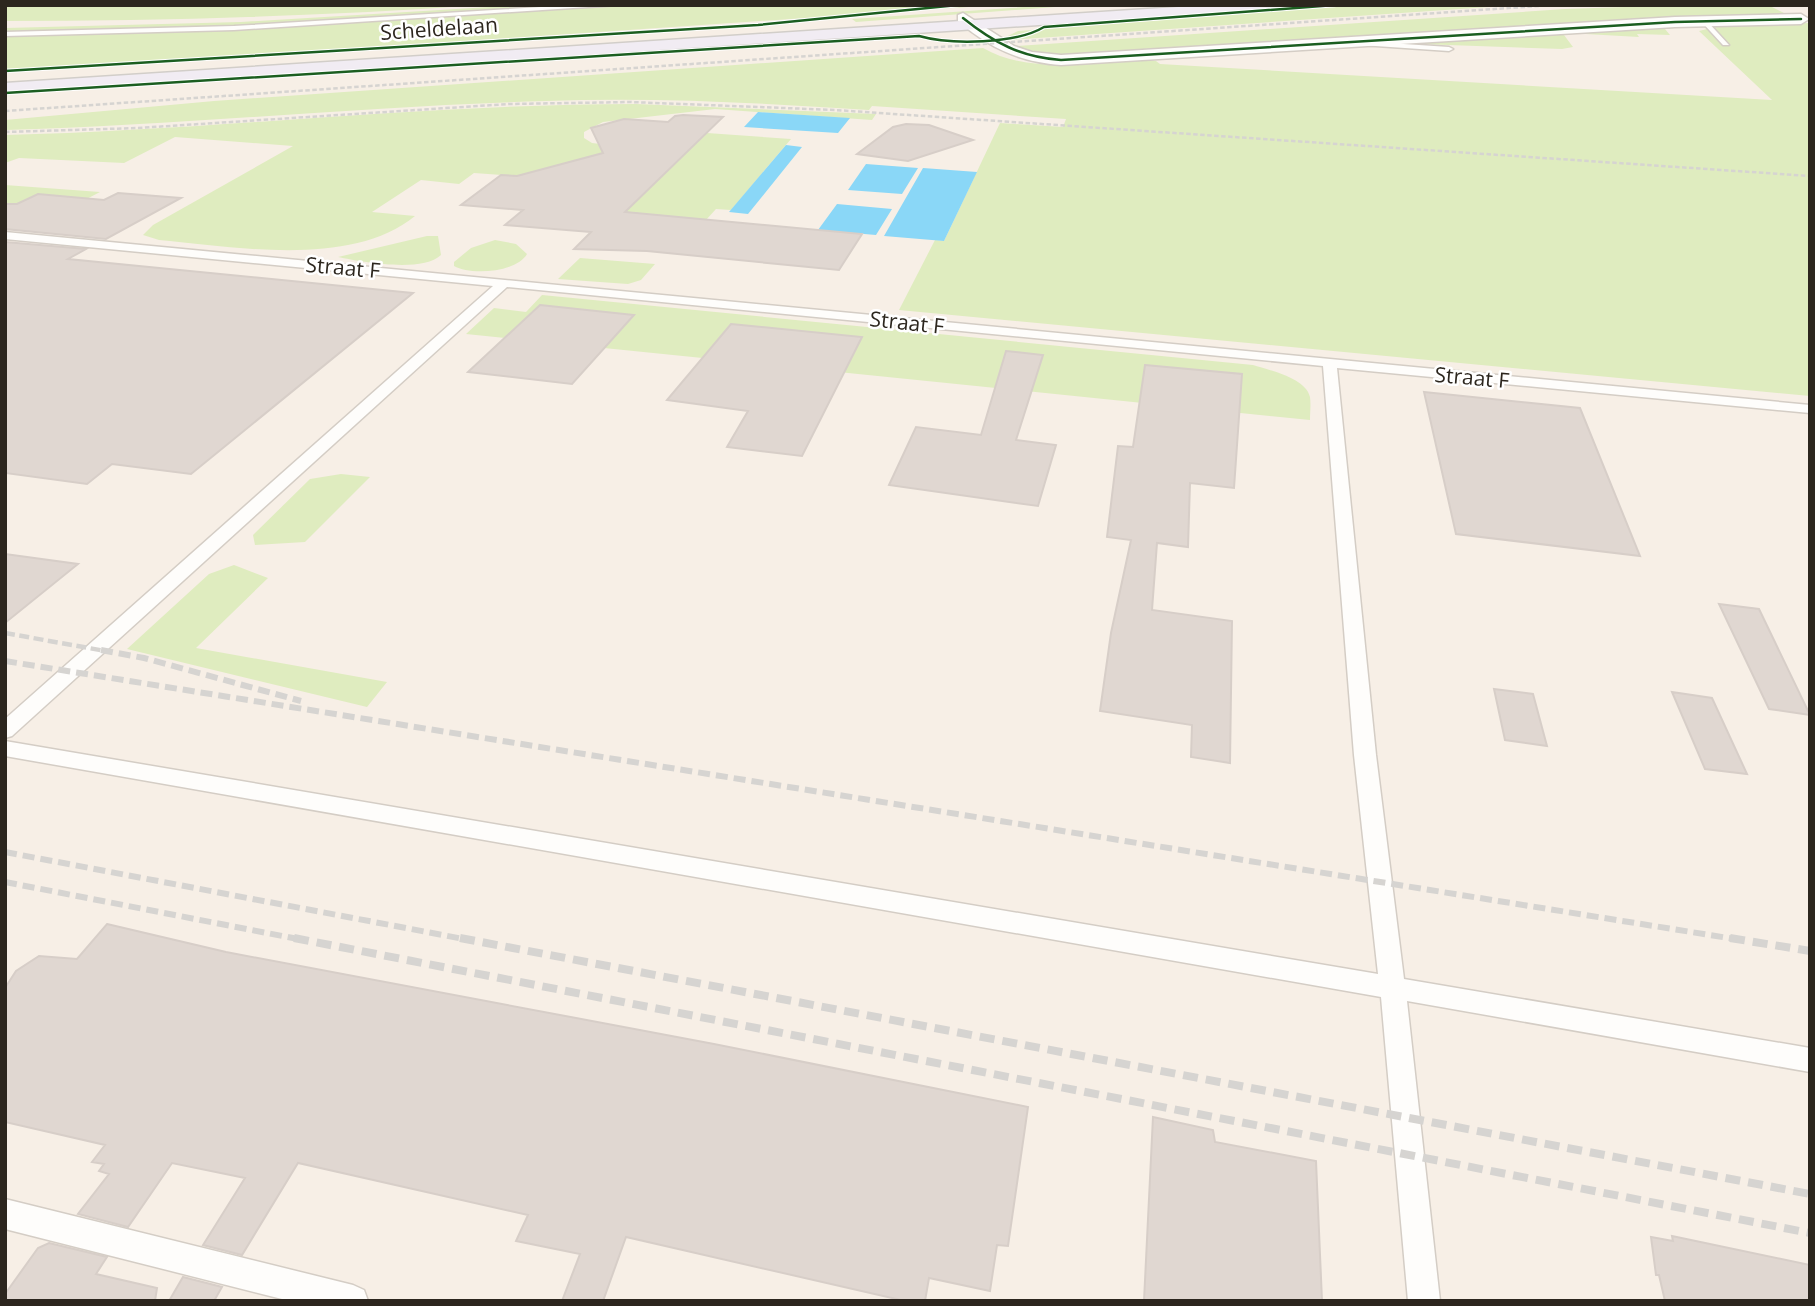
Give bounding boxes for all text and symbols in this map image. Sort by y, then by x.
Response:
street label: Scheldelaan [379,10,499,46]
street label: Straat F [305,250,382,284]
street label: Straat F [868,304,946,340]
street label: Straat F [1434,360,1511,394]

